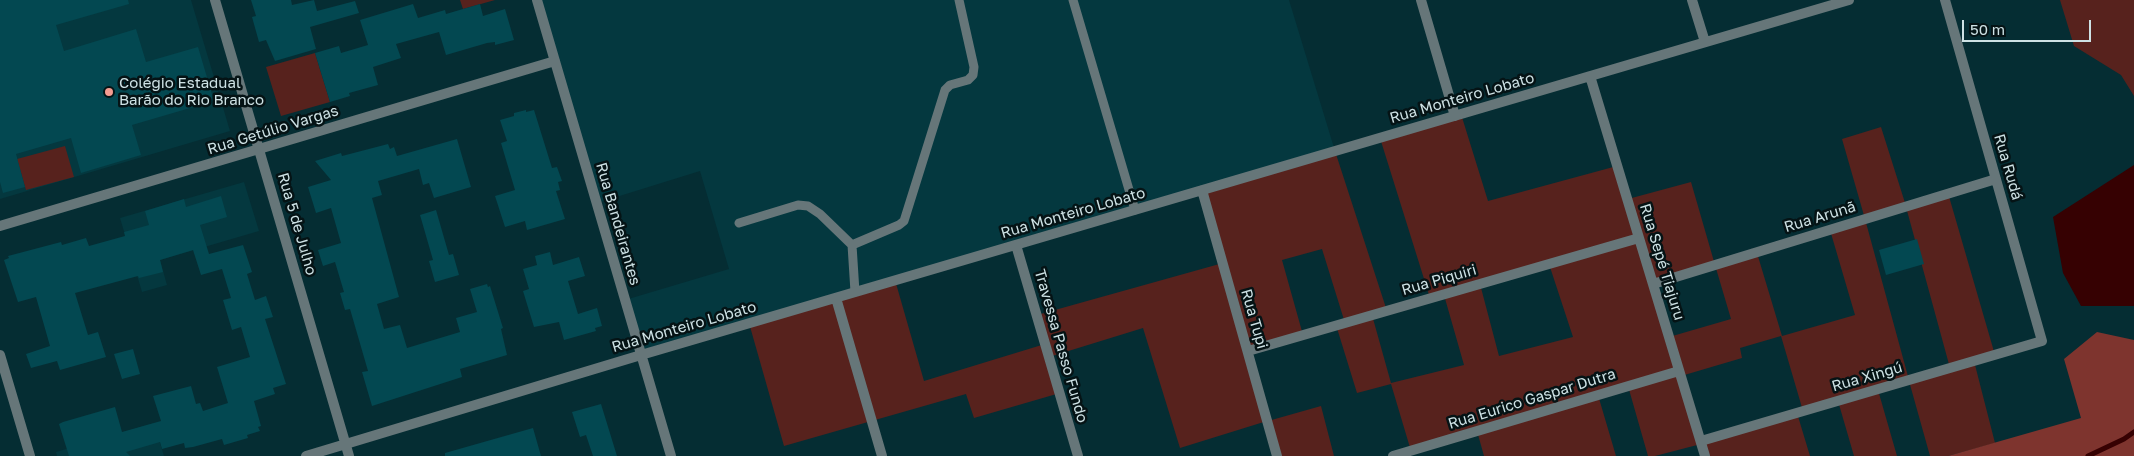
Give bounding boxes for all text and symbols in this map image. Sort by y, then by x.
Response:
scale bar [1964,10,2093,42]
text: 50 m [1970,20,2005,38]
street label: Rua Monteiro Lobato [1388,69,1536,127]
place label: Colégio Estadual Barão do Rio Branco [119,74,264,109]
marker: Colégio Estadual Barão do Rio Branco [103,86,115,98]
street label: Rua Getúlio Vargas [205,101,341,159]
street label: Rua Rudá [1990,132,2026,202]
street label: Rua Bandeirantes [592,161,644,287]
street label: Rua 5 de Julho [274,171,320,277]
street label: Rua Monteiro Lobato [999,184,1147,242]
street label: Rua Arunã [1782,198,1858,236]
street label: Rua Sepé Tiajuru [1636,202,1688,322]
street label: Rua Piquiri [1399,261,1479,299]
street label: Travessa Passo Fundo [1030,267,1092,425]
street label: Rua Tupi [1237,287,1271,351]
street label: Rua Monteiro Lobato [610,298,758,356]
street label: Rua Xingú [1830,358,1904,396]
street label: Rua Eurico Gaspar Dutra [1446,365,1618,433]

